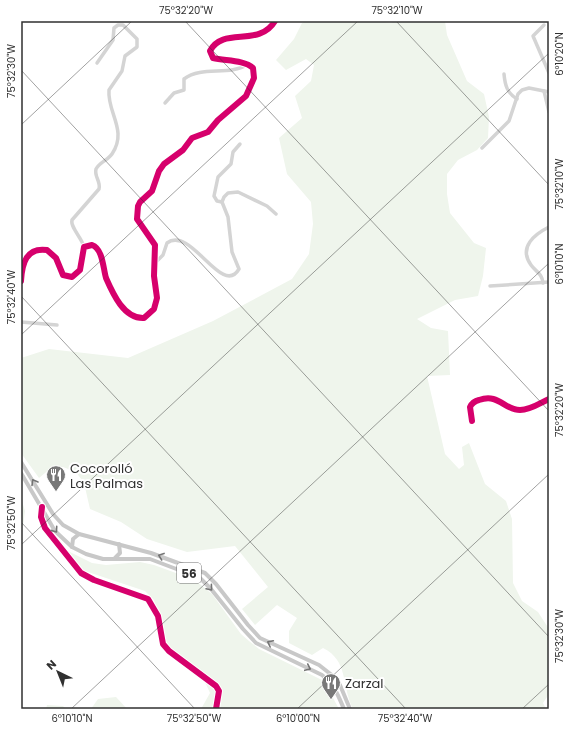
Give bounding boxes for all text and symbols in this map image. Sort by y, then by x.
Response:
text: 75°32'20"W [159,3,213,18]
text: 75°32'10"W [371,3,423,18]
text: 6°10'20"N [552,32,567,76]
text: 75°32'30"W [4,44,19,98]
text: 75°32'10"W [552,158,567,210]
text: 6°10'10"N [552,244,567,284]
text: 75°32'40"W [4,270,19,324]
text: 75°32'20"W [552,383,567,437]
place label: Cocorolló Las Palmas [70,459,143,493]
restaurant icon: Cocorolló Las Palmas [45,464,67,492]
one-way arrow [31,479,39,486]
text: 75°32'50"W [4,496,19,550]
one-way arrow [50,526,57,533]
one-way arrow [157,553,164,561]
road number: 56 [177,563,201,583]
one-way arrow [206,583,213,590]
text: 75°32'30"W [552,609,567,663]
one-way arrow [267,641,274,648]
north arrow [38,652,78,692]
text: N [43,656,60,673]
one-way arrow [304,664,311,672]
restaurant icon: Zarzal [320,672,342,700]
place label: Zarzal [345,674,384,693]
text: 6°10'10"N [52,711,92,726]
text: 75°32'50"W [167,711,221,726]
text: 6°10'00"N [276,711,320,726]
text: 75°32'40"W [378,711,432,726]

